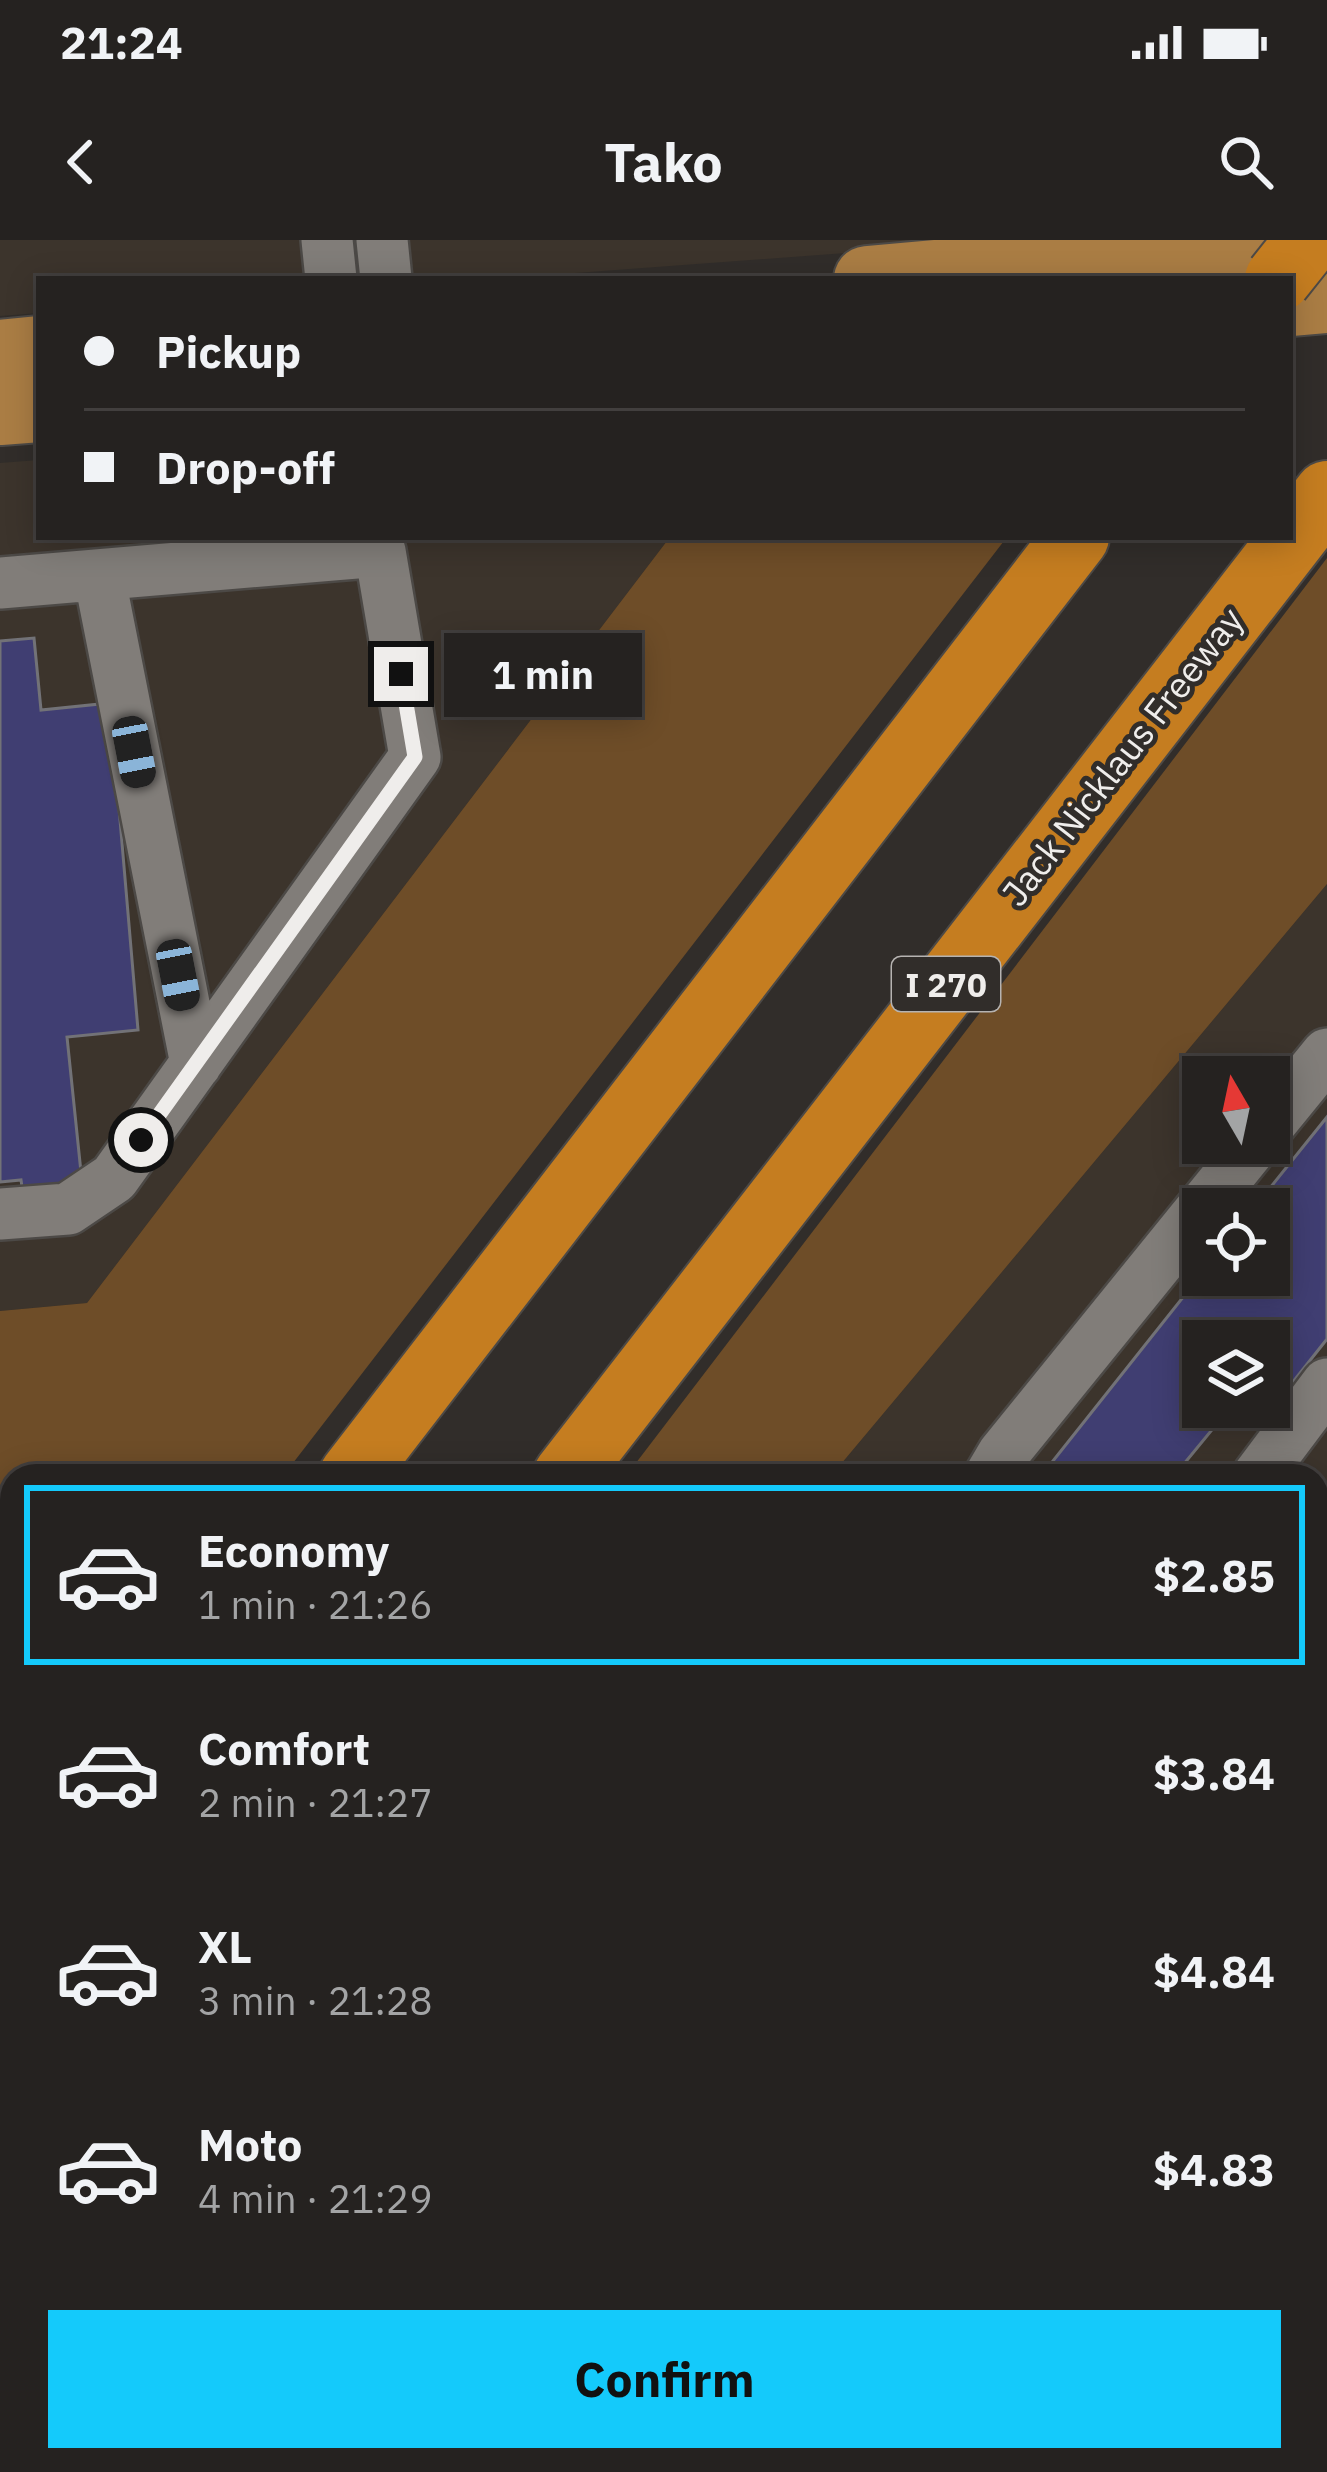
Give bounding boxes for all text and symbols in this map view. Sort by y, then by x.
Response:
text: 21:24 [60,13,183,71]
text: Tako [604,127,723,197]
icon: back [48,129,114,195]
icon: search [1213,129,1279,195]
text: Pickup [156,322,301,380]
text: Drop-off [156,438,335,496]
street label: Jack Nicklaus Freeway [991,597,1253,915]
callout: 1 min [443,632,641,716]
route end [374,647,428,701]
text: 1 min [492,649,594,700]
car [109,713,159,791]
car [153,936,203,1014]
road number: I 270 [892,957,1000,1011]
north arrow [1182,1056,1290,1164]
map controls [1182,1056,1290,1428]
route start [114,1113,168,1167]
button: locate [1182,1188,1290,1296]
button: layers [1182,1320,1290,1428]
icon: car [54,1521,162,1629]
text: Economy [198,1521,389,1579]
text: $2.85 [1153,1546,1275,1604]
text: 1 min · 21:26 [198,1579,433,1630]
icon: car [54,1719,162,1827]
text: Comfort [198,1719,370,1777]
text: $3.84 [1153,1744,1275,1802]
text: 2 min · 21:27 [198,1777,433,1828]
icon: car [54,1917,162,2025]
text: XL [198,1917,252,1975]
text: $4.84 [1153,1942,1275,2000]
text: 3 min · 21:28 [198,1975,433,2026]
icon: car [54,2115,162,2223]
text: Moto [198,2115,302,2173]
text: $4.83 [1153,2140,1275,2198]
text: 4 min · 21:29 [198,2173,433,2224]
button: Confirm [48,2310,1281,2448]

